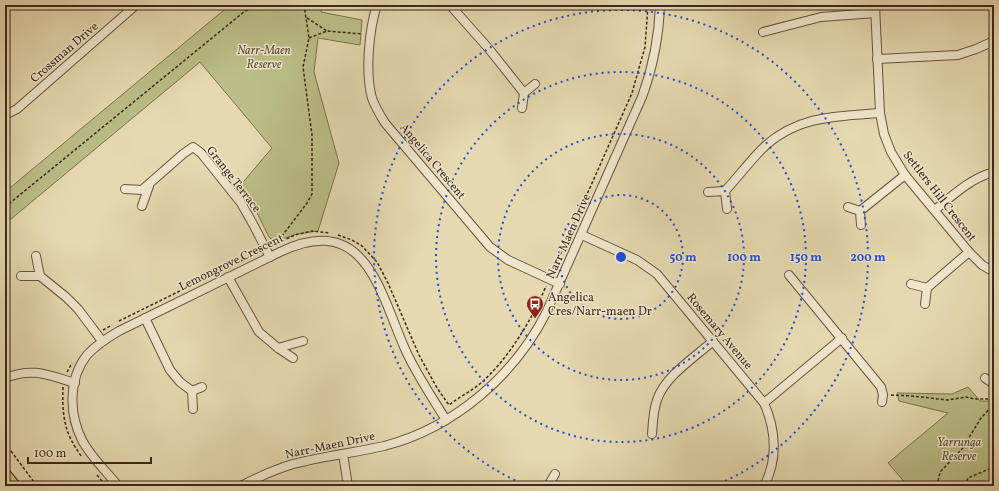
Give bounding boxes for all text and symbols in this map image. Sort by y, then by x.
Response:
street label: Crossman Drive [27,19,102,87]
park label: Narr-Maen Reserve [237,43,291,73]
street label: Angelica Crescent [396,120,469,203]
street label: Grange Terrace [202,143,264,216]
street label: Settlers Hill Crescent [899,148,980,245]
street label: Narr-Maen Drive [543,191,595,281]
street label: Lemongrove Crescent [177,231,286,295]
centre of rings [614,250,628,264]
text: 50 m [669,250,697,266]
text: 100 m [727,250,761,266]
text: 150 m [790,250,822,266]
text: 200 m [850,250,886,266]
place label: Angelica Cres/Narr-maen Dr [548,290,652,320]
street label: Rosemary Avenue [683,290,756,373]
bus stop icon: Angelica Cres/Narr-maen Dr [525,294,545,319]
street label: Narr-Maen Drive [284,429,377,463]
park label: Yarrunga Reserve [937,435,981,465]
scale bar [28,439,151,465]
text: 100 m [34,446,67,462]

